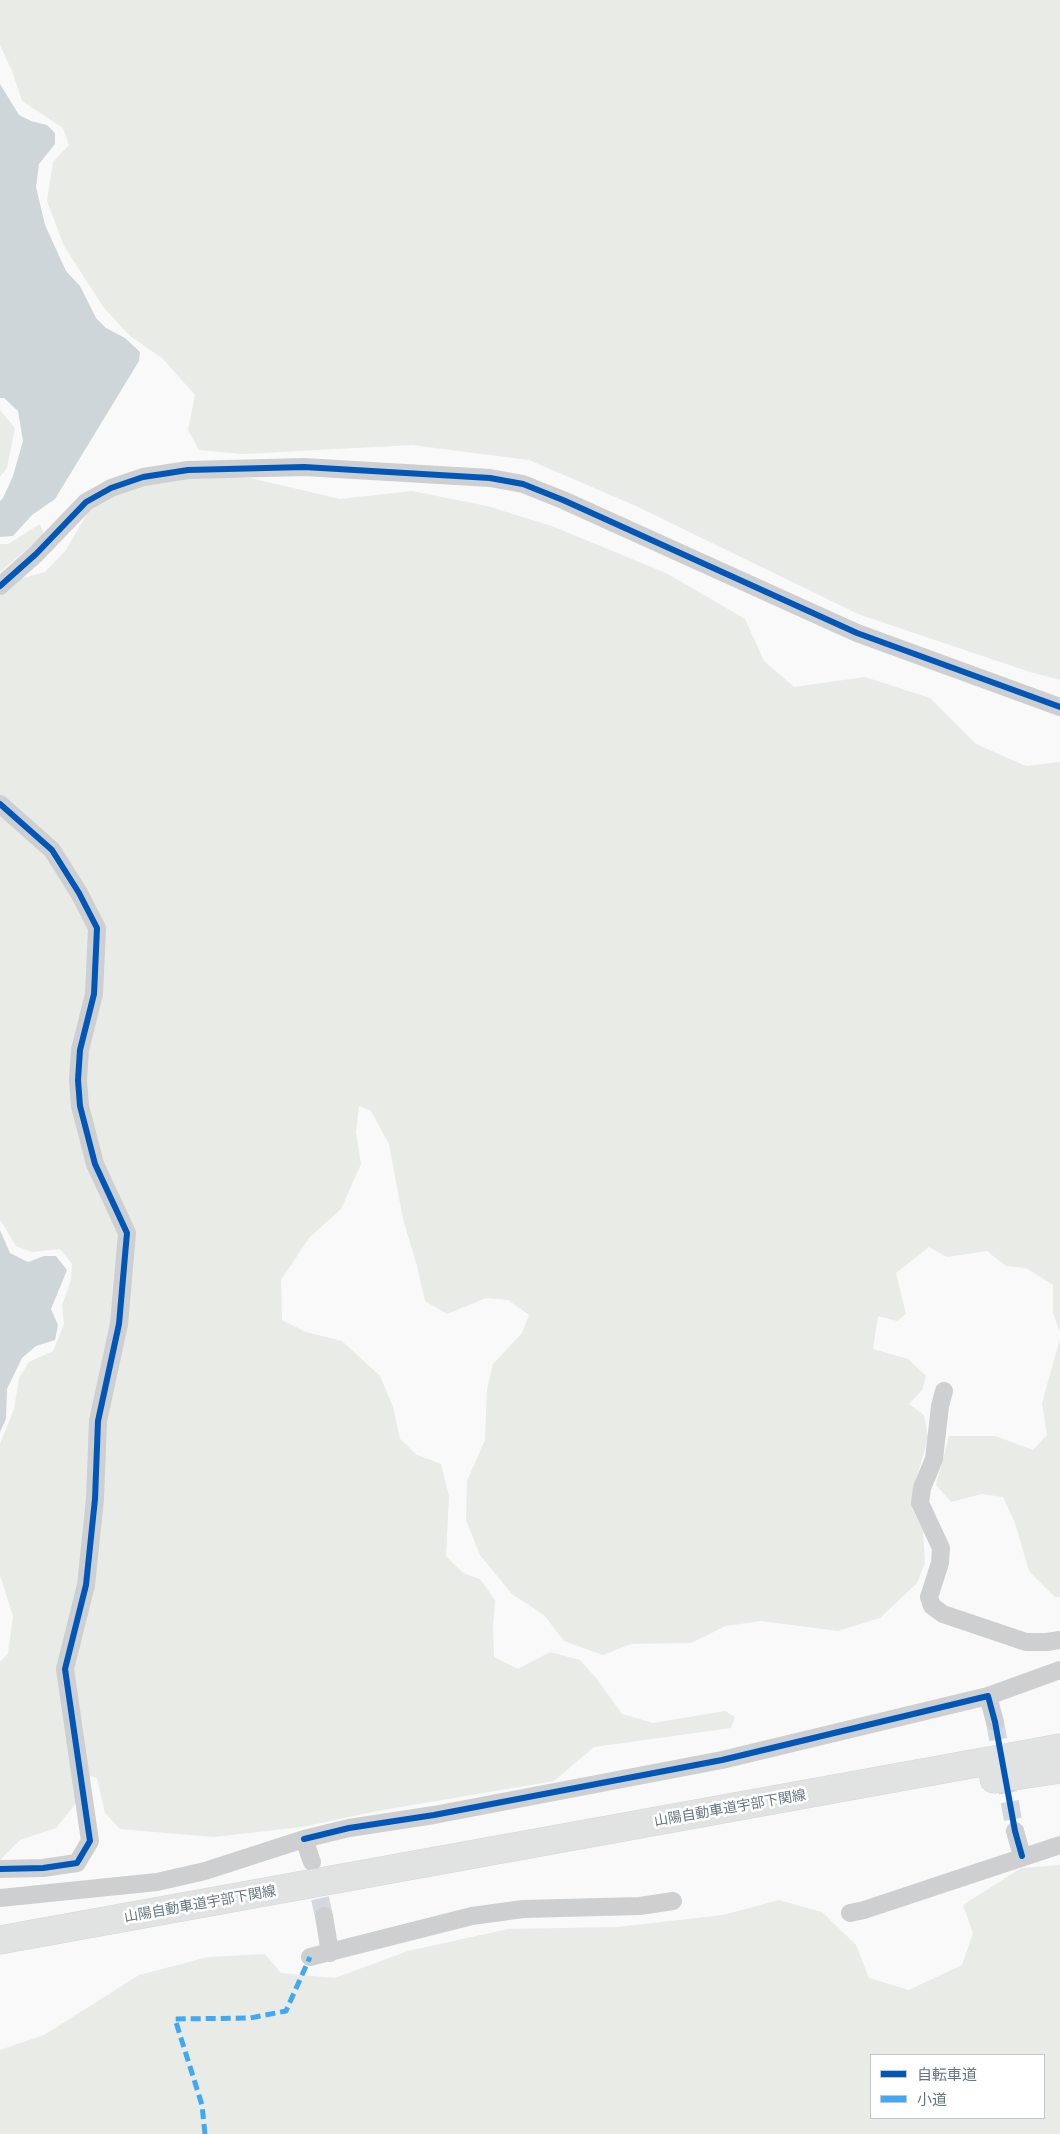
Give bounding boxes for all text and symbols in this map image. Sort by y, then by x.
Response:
street label: 山陽自動車道宇部下関線 [653,1786,807,1830]
street label: 山陽自動車道宇部下関線 [123,1882,277,1926]
legend [870,2054,1045,2119]
text: 自転車道 [917,2065,977,2083]
text: 小道 [917,2090,947,2108]

